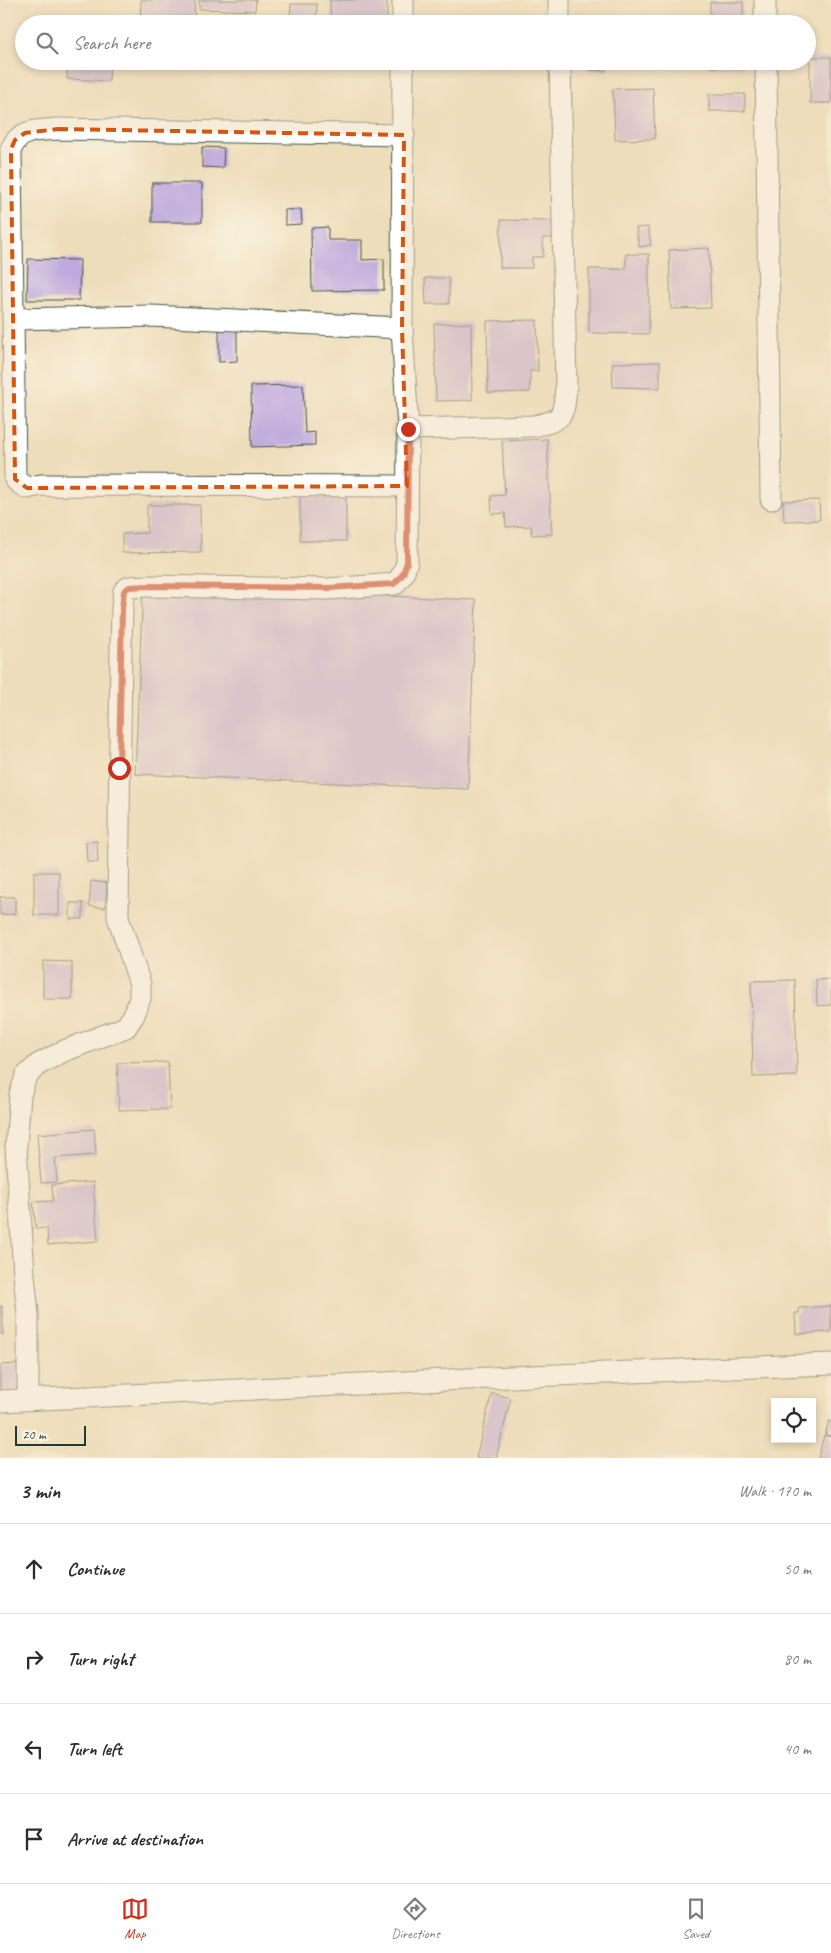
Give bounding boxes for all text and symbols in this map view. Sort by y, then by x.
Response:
search box [15,15,816,70]
icon: search [33,29,61,57]
text: Search here [73,31,150,55]
route end [397,418,420,441]
route start [108,757,131,780]
map controls [771,1398,816,1443]
button: locate [771,1398,816,1443]
scale bar [15,1423,86,1446]
text: 20 m [22,1426,46,1443]
text: 3 min [20,1478,60,1504]
text: Walk · 170 m [739,1481,811,1501]
icon: ahead [20,1555,48,1583]
text: Continue [67,1557,124,1581]
text: 50 m [784,1559,811,1579]
icon: right [20,1645,48,1673]
text: Turn right [67,1647,134,1671]
text: 80 m [784,1649,811,1669]
icon: left [20,1735,48,1763]
text: Turn left [67,1737,122,1761]
text: 40 m [784,1739,811,1759]
icon: arrive [20,1825,48,1853]
text: Arrive at destination [67,1827,203,1851]
tab: Map [121,1895,149,1942]
tab: Directions [391,1895,440,1942]
tab: Saved [682,1895,710,1942]

